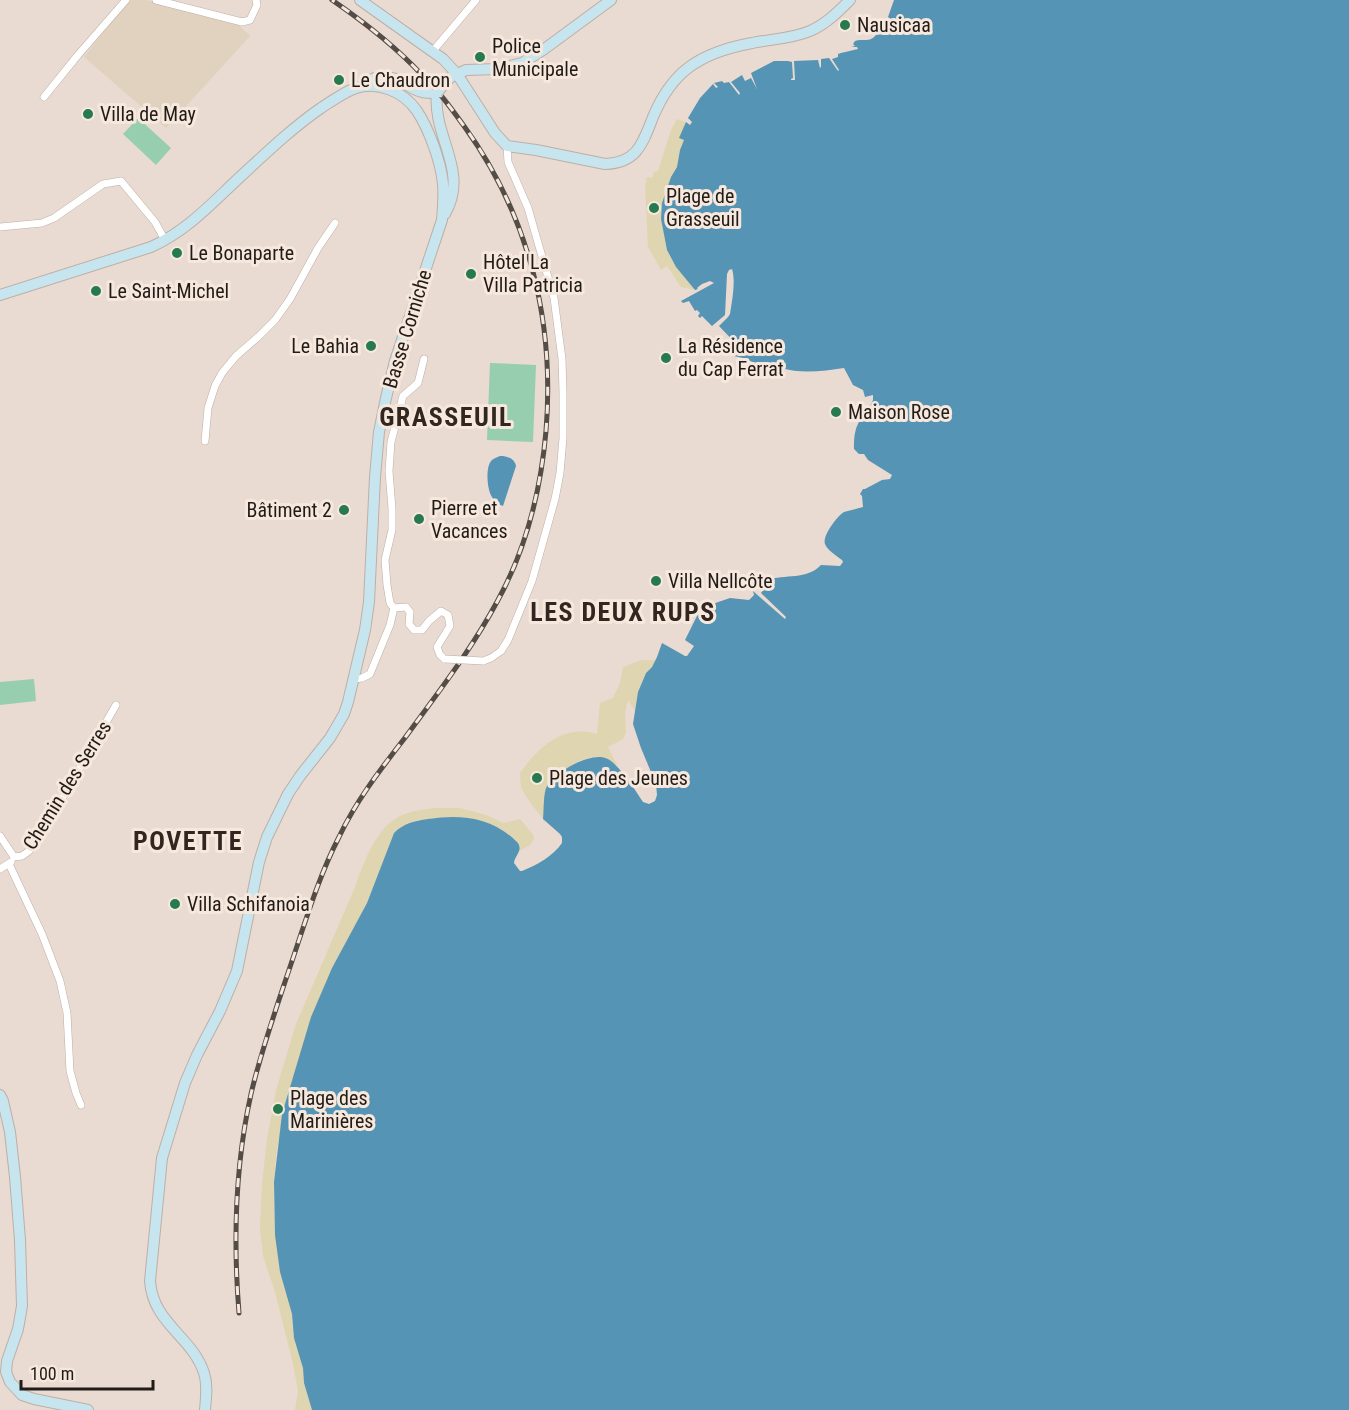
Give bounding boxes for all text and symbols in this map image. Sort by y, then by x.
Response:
place label: Nausicaa [857,13,931,37]
marker: Nausicaa [838,18,852,32]
place label: Police Municipale [492,34,578,81]
marker: Police Municipale [473,50,487,64]
place label: Le Chaudron [351,68,450,92]
marker: Le Chaudron [332,73,346,87]
place label: Villa de May [100,102,196,126]
marker: Villa de May [81,107,95,121]
place label: Plage de Grasseuil [666,184,740,231]
marker: Plage de Grasseuil [647,201,661,215]
place label: Le Bonaparte [189,241,294,265]
marker: Le Bonaparte [170,246,184,260]
place label: Hôtel La Villa Patricia [483,250,583,297]
street label: Basse Corniche [378,267,436,391]
marker: Hôtel La Villa Patricia [464,267,478,281]
place label: Le Saint-Michel [108,279,229,303]
marker: Le Saint-Michel [89,284,103,298]
place label: Le Bahia [291,334,359,358]
place label: La Résidence du Cap Ferrat [678,334,784,381]
marker: Le Bahia [364,339,378,353]
marker: La Résidence du Cap Ferrat [659,351,673,365]
place label: Maison Rose [848,400,950,424]
district label: GRASSEUIL [379,402,513,432]
marker: Maison Rose [829,405,843,419]
place label: Pierre et Vacances [431,496,508,543]
place label: Bâtiment 2 [246,498,332,522]
marker: Bâtiment 2 [337,503,351,517]
marker: Pierre et Vacances [412,512,426,526]
place label: Villa Nellcôte [668,569,773,593]
marker: Villa Nellcôte [649,574,663,588]
district label: LES DEUX RUPS [530,597,716,627]
street label: Chemin des Serres [18,716,116,854]
place label: Plage des Jeunes [549,766,688,790]
marker: Plage des Jeunes [530,771,544,785]
district label: POVETTE [133,826,243,856]
place label: Villa Schifanoia [187,892,310,916]
marker: Villa Schifanoia [168,897,182,911]
place label: Plage des Marinières [290,1086,373,1133]
marker: Plage des Marinières [271,1102,285,1116]
scale bar [21,1353,153,1391]
text: 100 m [30,1363,74,1384]

